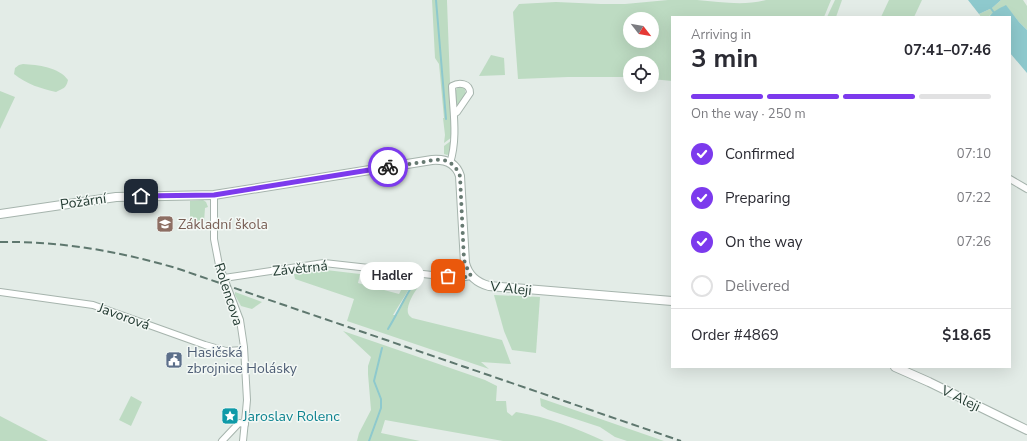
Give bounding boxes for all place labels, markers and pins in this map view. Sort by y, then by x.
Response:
pin [124,179,158,213]
school or university icon: Základní škola [155,214,175,234]
place label: Základní škola [178,215,268,234]
pin [431,259,465,293]
callout: Hadler [360,262,424,290]
place label: Hasičská zbrojnice Holásky [187,343,298,378]
public building icon: Hasičská zbrojnice Holásky [164,350,184,370]
place icon: Jaroslav Rolenc [220,406,240,426]
place label: Jaroslav Rolenc [242,407,340,426]

